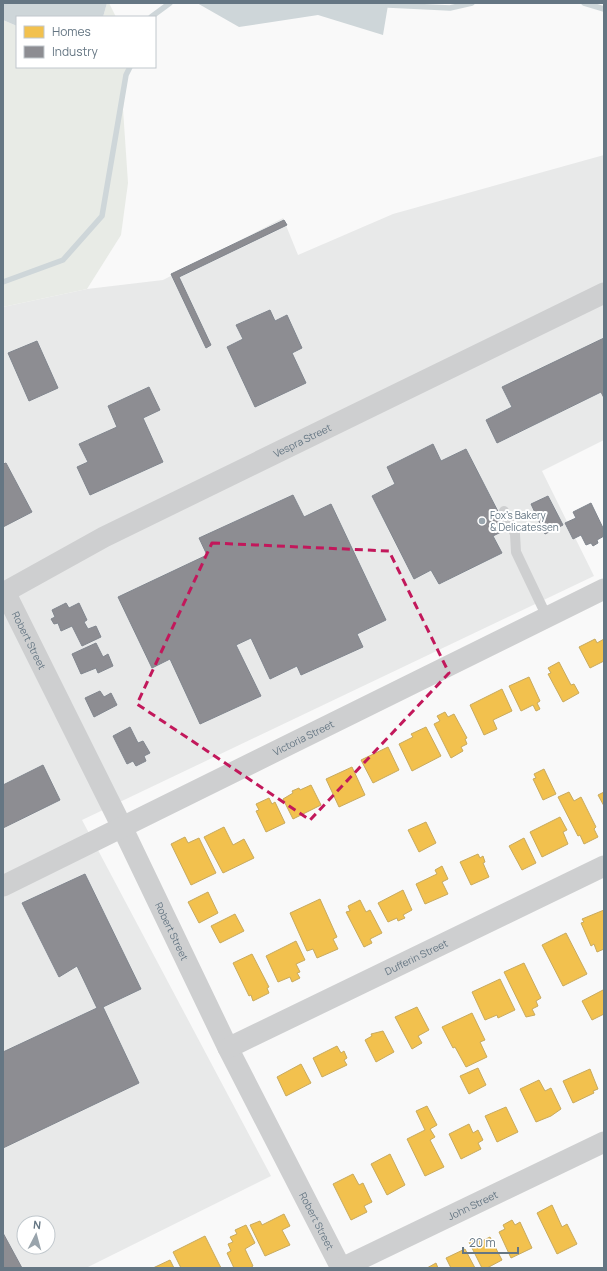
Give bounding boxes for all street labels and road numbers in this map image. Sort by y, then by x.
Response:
street label: Vespra Street [271,420,334,460]
street label: Robert Street [9,609,49,672]
street label: Victoria Street [270,717,336,759]
street label: Robert Street [152,900,192,963]
street label: Dufferin Street [382,936,450,978]
street label: John Street [445,1187,500,1223]
street label: Robert Street [296,1190,337,1252]

